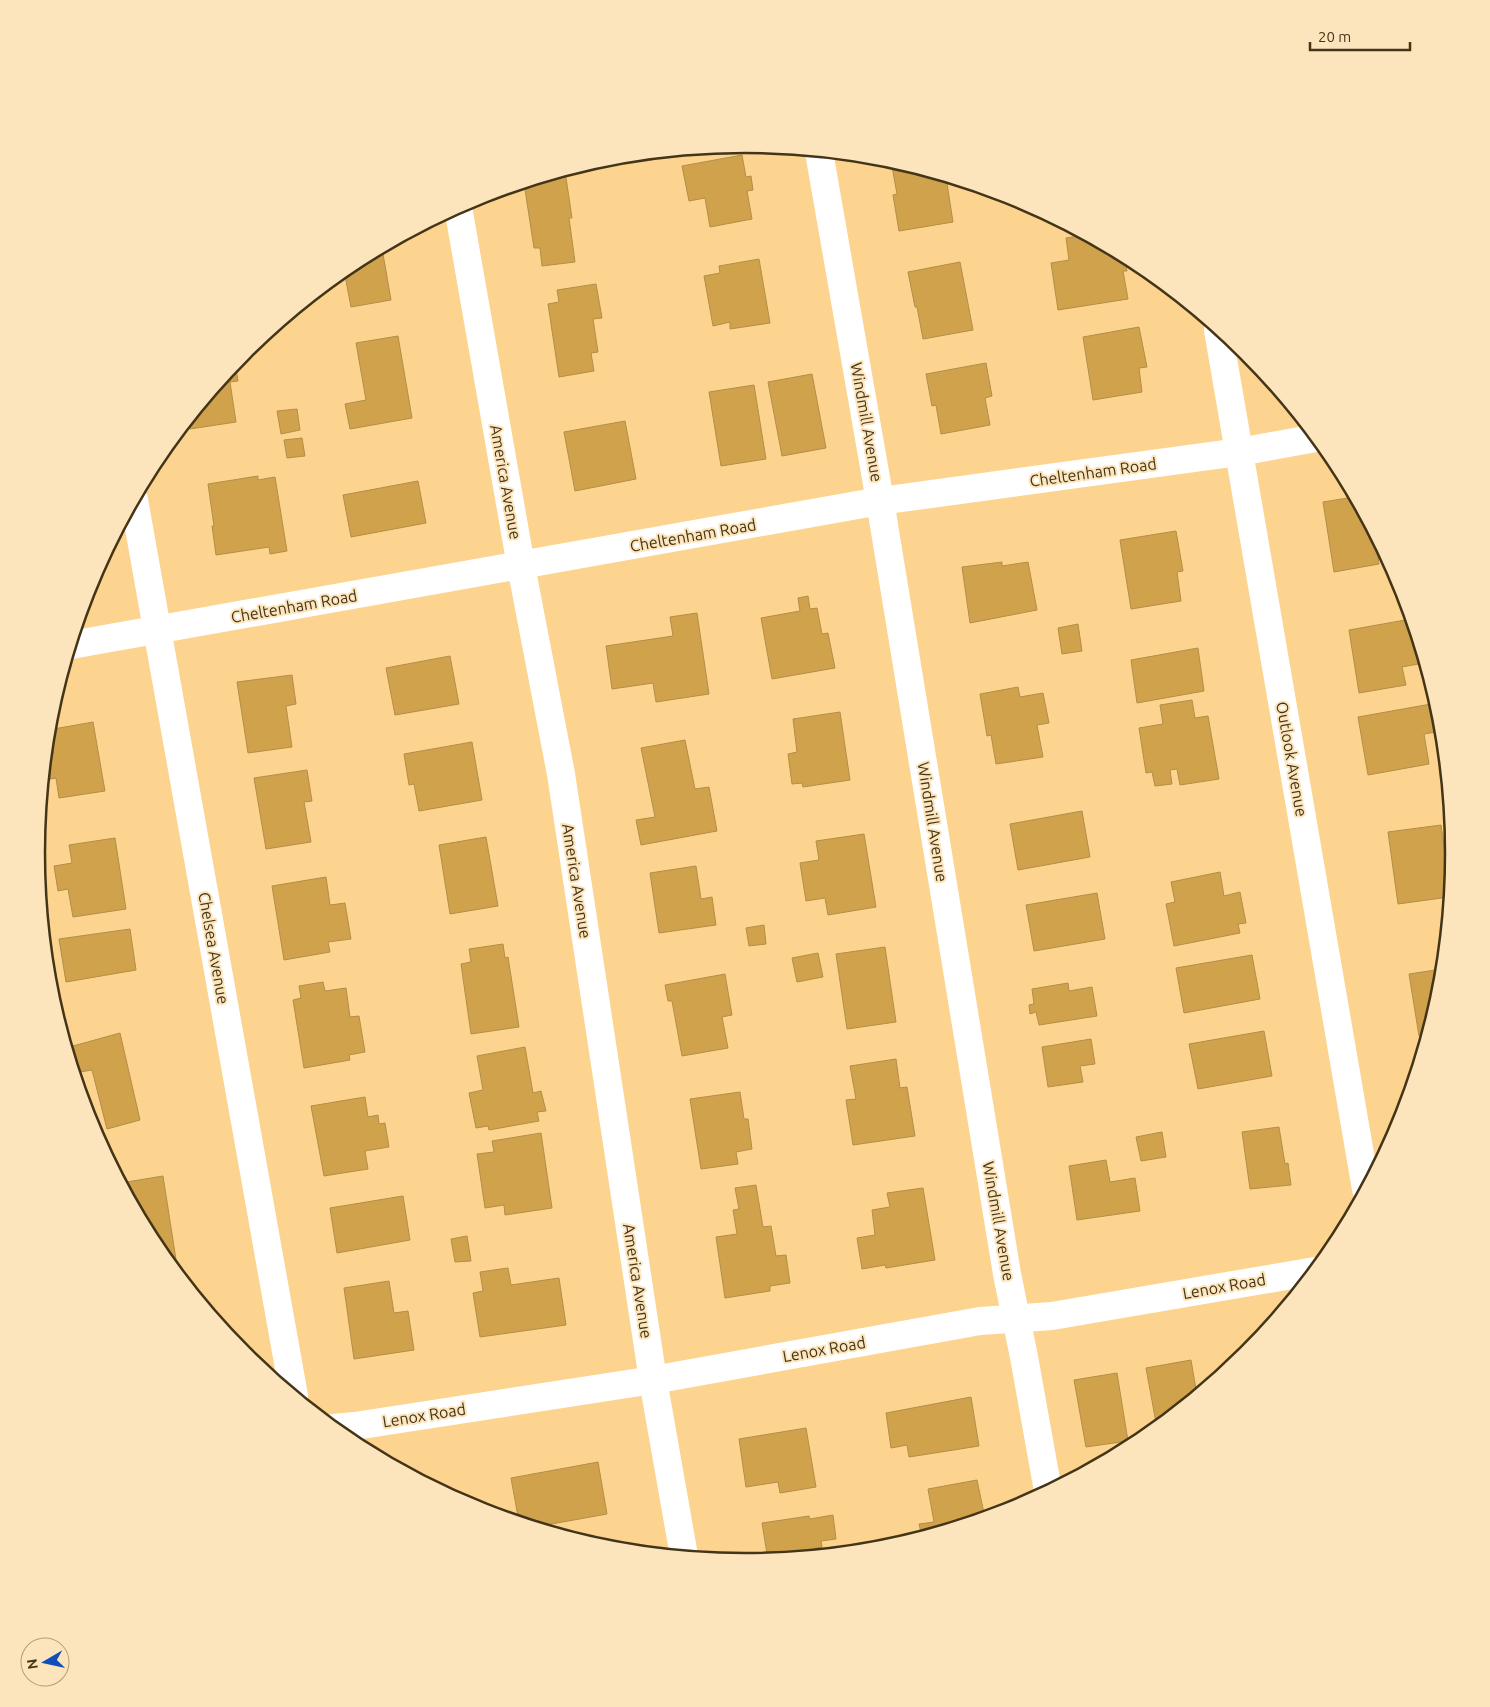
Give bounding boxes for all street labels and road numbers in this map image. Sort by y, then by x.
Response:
street label: Windmill Avenue [848,361,886,483]
street label: America Avenue [487,423,525,541]
street label: Cheltenham Road [1028,454,1158,490]
street label: Cheltenham Road [628,515,758,555]
street label: Cheltenham Road [229,586,359,626]
street label: Outlook Avenue [1273,700,1311,818]
street label: Windmill Avenue [915,761,951,883]
street label: America Avenue [559,822,595,940]
street label: Chelsea Avenue [195,891,233,1005]
street label: Windmill Avenue [980,1160,1018,1282]
street label: America Avenue [620,1222,656,1340]
street label: Lenox Road [1181,1270,1267,1302]
street label: Lenox Road [781,1333,867,1365]
street label: Lenox Road [381,1400,467,1430]

